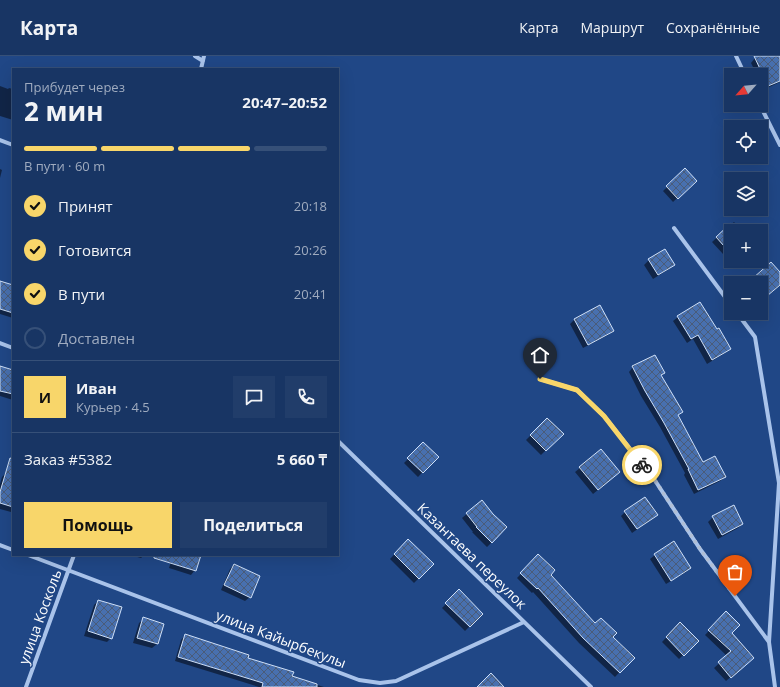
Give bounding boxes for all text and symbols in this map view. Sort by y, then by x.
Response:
text: Карта [20,15,78,41]
text: Карта [519,18,558,37]
text: Маршрут [580,18,644,37]
text: Сохранённые [666,18,760,37]
north arrow [724,68,768,112]
map controls [724,68,768,320]
text: Прибудет через [24,78,125,96]
text: 20:47–20:52 [242,92,327,112]
text: 2 мин [24,93,104,129]
button: locate [724,120,768,164]
text: В пути · 60 m [24,157,105,175]
button: layers [724,172,768,216]
icon: check [24,195,46,217]
text: Принят [58,196,113,216]
text: 20:18 [294,197,327,215]
button: + [724,224,768,268]
icon: check [24,239,46,261]
text: Готовится [58,240,132,260]
text: 20:26 [294,241,327,259]
button: − [724,276,768,320]
icon: check [24,283,46,305]
text: В пути [58,284,105,304]
text: 20:41 [294,285,327,303]
text: Доставлен [58,328,135,348]
pin [523,338,557,379]
icon: home [529,344,551,366]
button: chat [233,376,275,418]
button: phone [285,376,327,418]
text: Иван [76,378,117,398]
text: И [39,387,51,407]
text: Курьер · 4.5 [76,398,150,416]
courier [622,445,662,485]
text: Заказ #5382 [24,449,112,469]
text: 5 660 ₸ [277,449,327,469]
icon: bike [631,454,653,476]
street label: Казантаева переулок [414,498,532,613]
button: Помощь [24,502,172,548]
button: Поделиться [180,502,327,548]
pin [718,555,752,596]
icon: bag [724,561,746,583]
street label: улица Косколь [14,567,66,667]
street label: улица Кайырбекулы [213,605,349,672]

